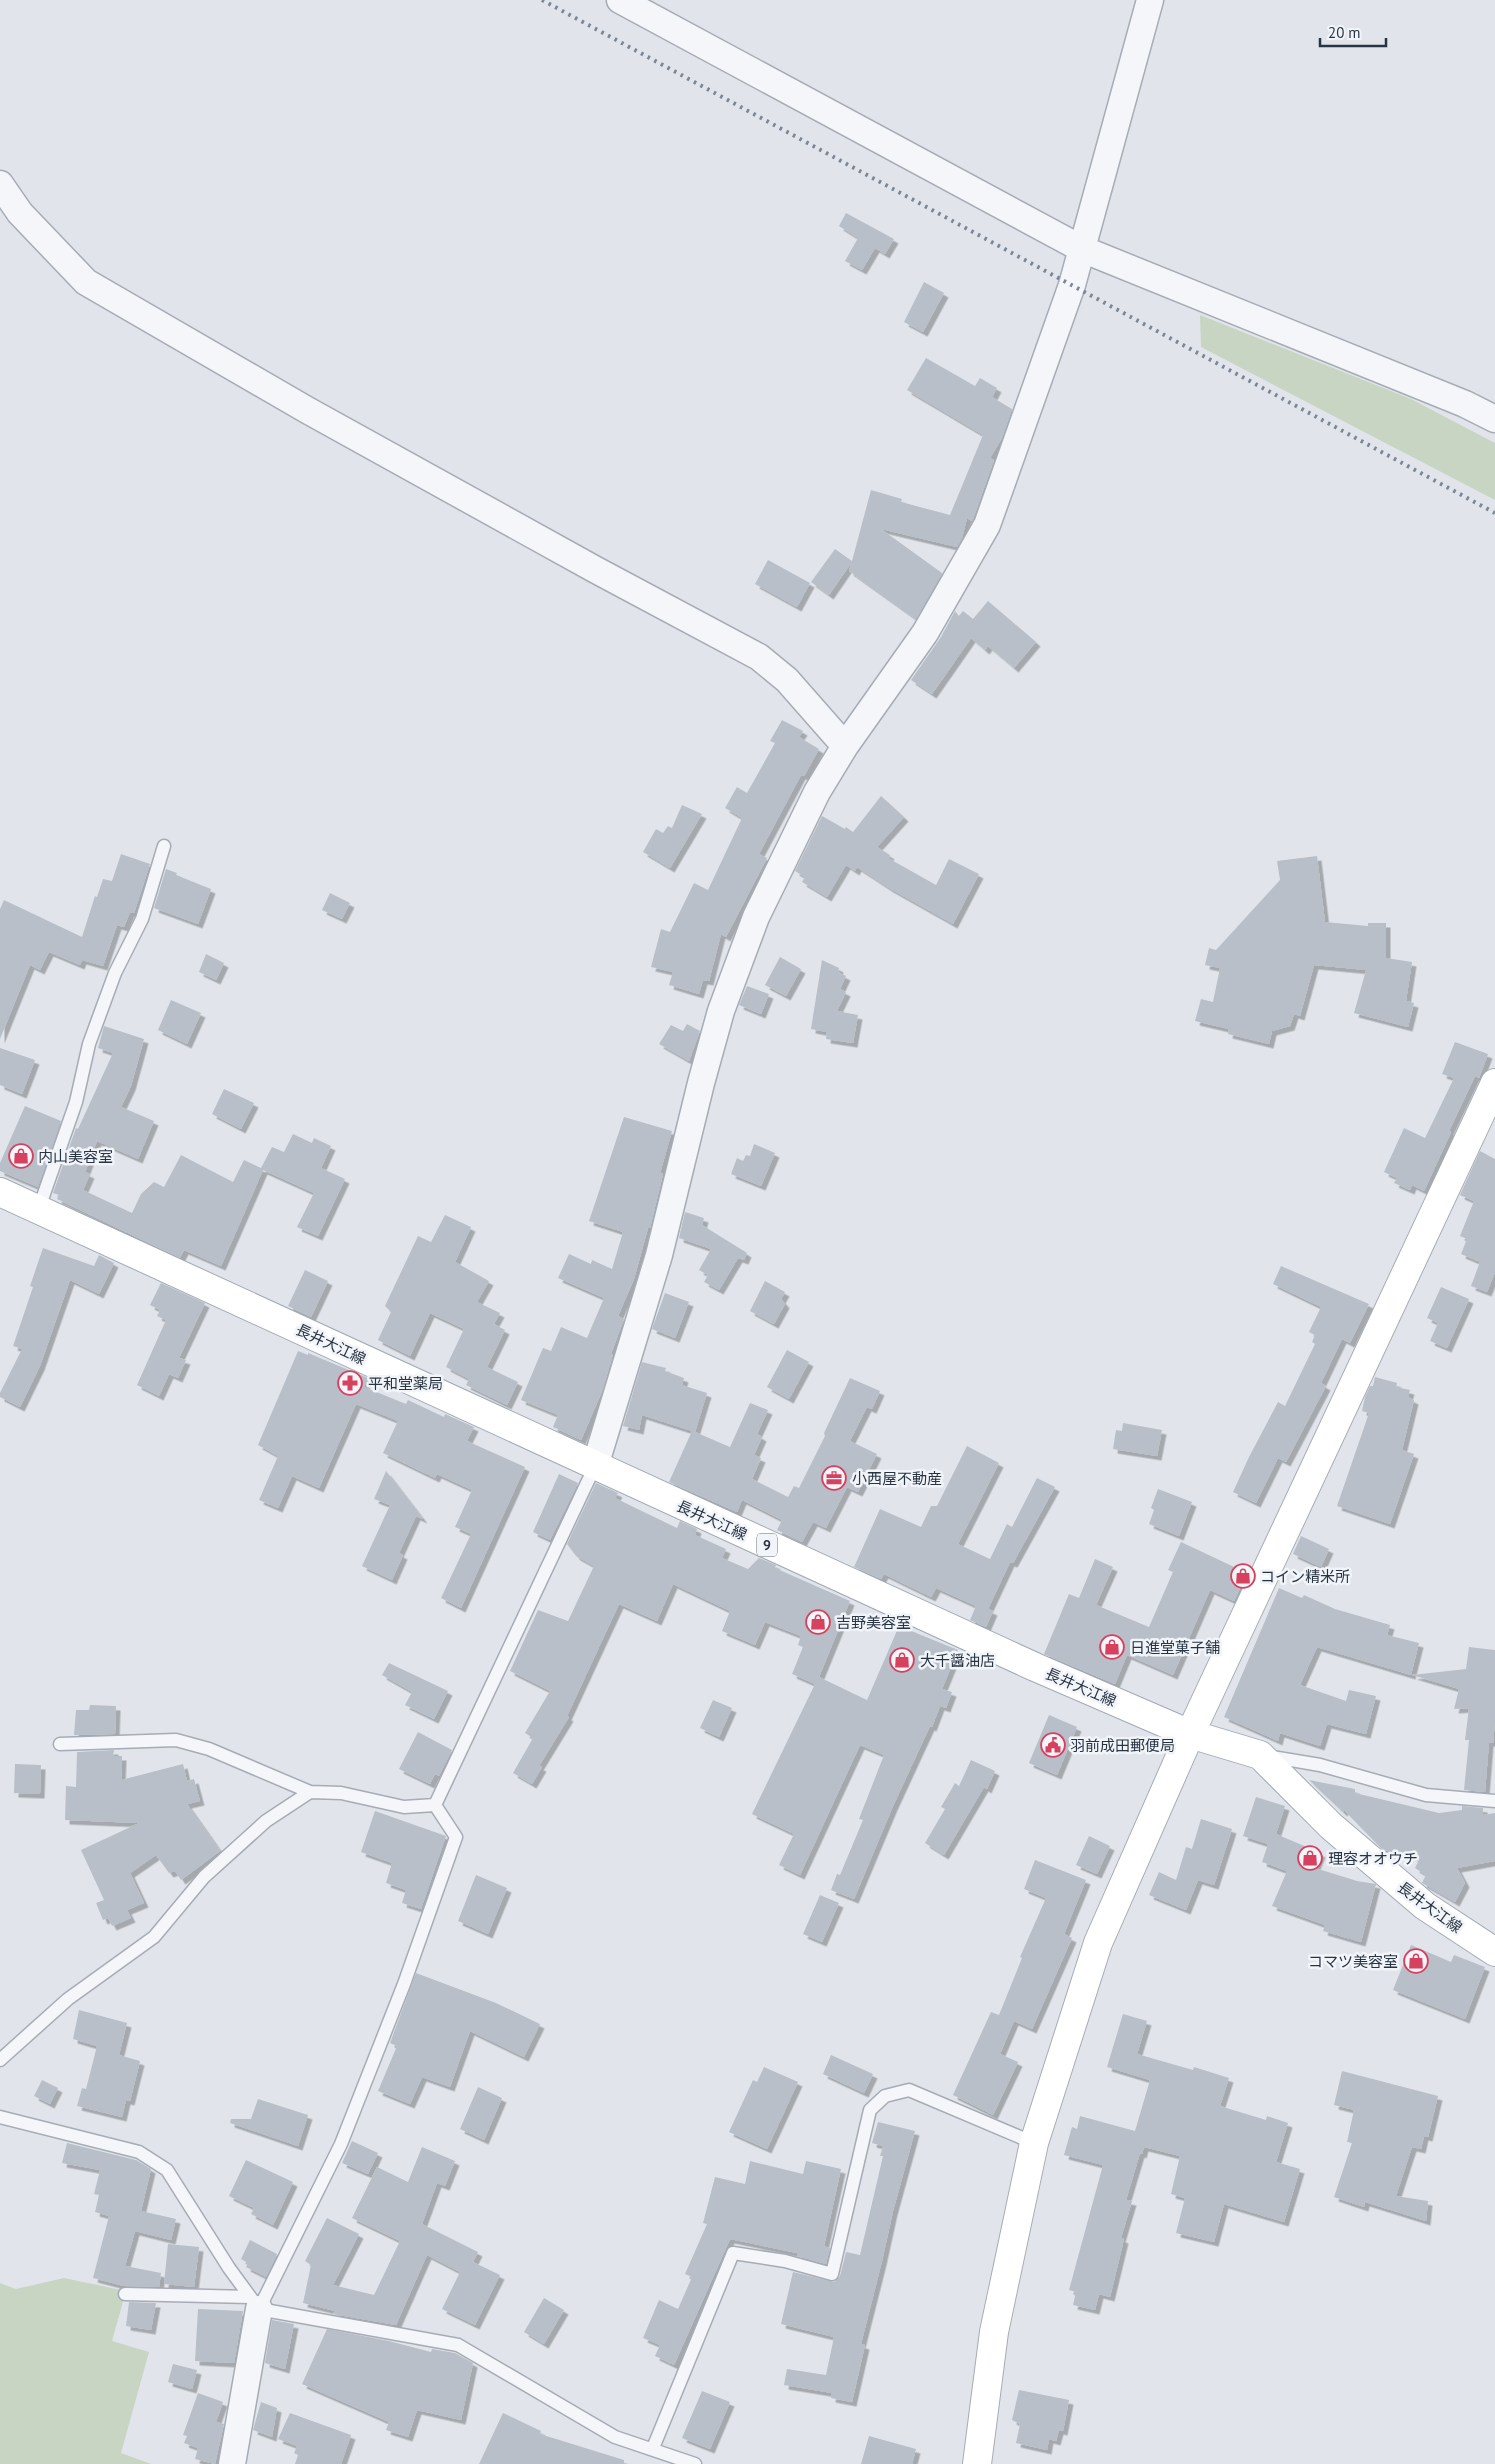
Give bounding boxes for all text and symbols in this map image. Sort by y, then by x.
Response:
scale bar [1320,15,1386,47]
text: 20 m [1328,23,1361,42]
shop icon: 内山美容室 [8,1143,34,1169]
place label: 内山美容室 [38,1147,113,1166]
street label: 長井大江線 [293,1320,369,1368]
pharmacy icon: 平和堂薬局 [337,1370,363,1396]
place label: 平和堂薬局 [368,1374,443,1393]
office icon: 小西屋不動産 [821,1465,847,1491]
place label: 小西屋不動産 [852,1469,942,1488]
street label: 長井大江線 [674,1496,750,1544]
road number: 9 [757,1534,777,1556]
shop icon: コイン精米所 [1230,1563,1256,1589]
place label: コイン精米所 [1260,1567,1350,1586]
shop icon: 吉野美容室 [805,1609,831,1635]
place label: 吉野美容室 [836,1613,911,1632]
shop icon: 日進堂菓子舗 [1099,1634,1125,1660]
place label: 日進堂菓子舗 [1130,1638,1220,1657]
shop icon: 大千醤油店 [889,1647,915,1673]
place label: 大千醤油店 [920,1651,995,1670]
street label: 長井大江線 [1043,1664,1119,1710]
public building icon: 羽前成田郵便局 [1040,1732,1066,1758]
place label: 羽前成田郵便局 [1070,1736,1175,1755]
shop icon: 理容オオウチ [1297,1845,1323,1871]
place label: 理容オオウチ [1328,1849,1418,1868]
street label: 長井大江線 [1394,1877,1466,1937]
shop icon: コマツ美容室 [1403,1948,1429,1974]
place label: コマツ美容室 [1308,1952,1398,1971]

